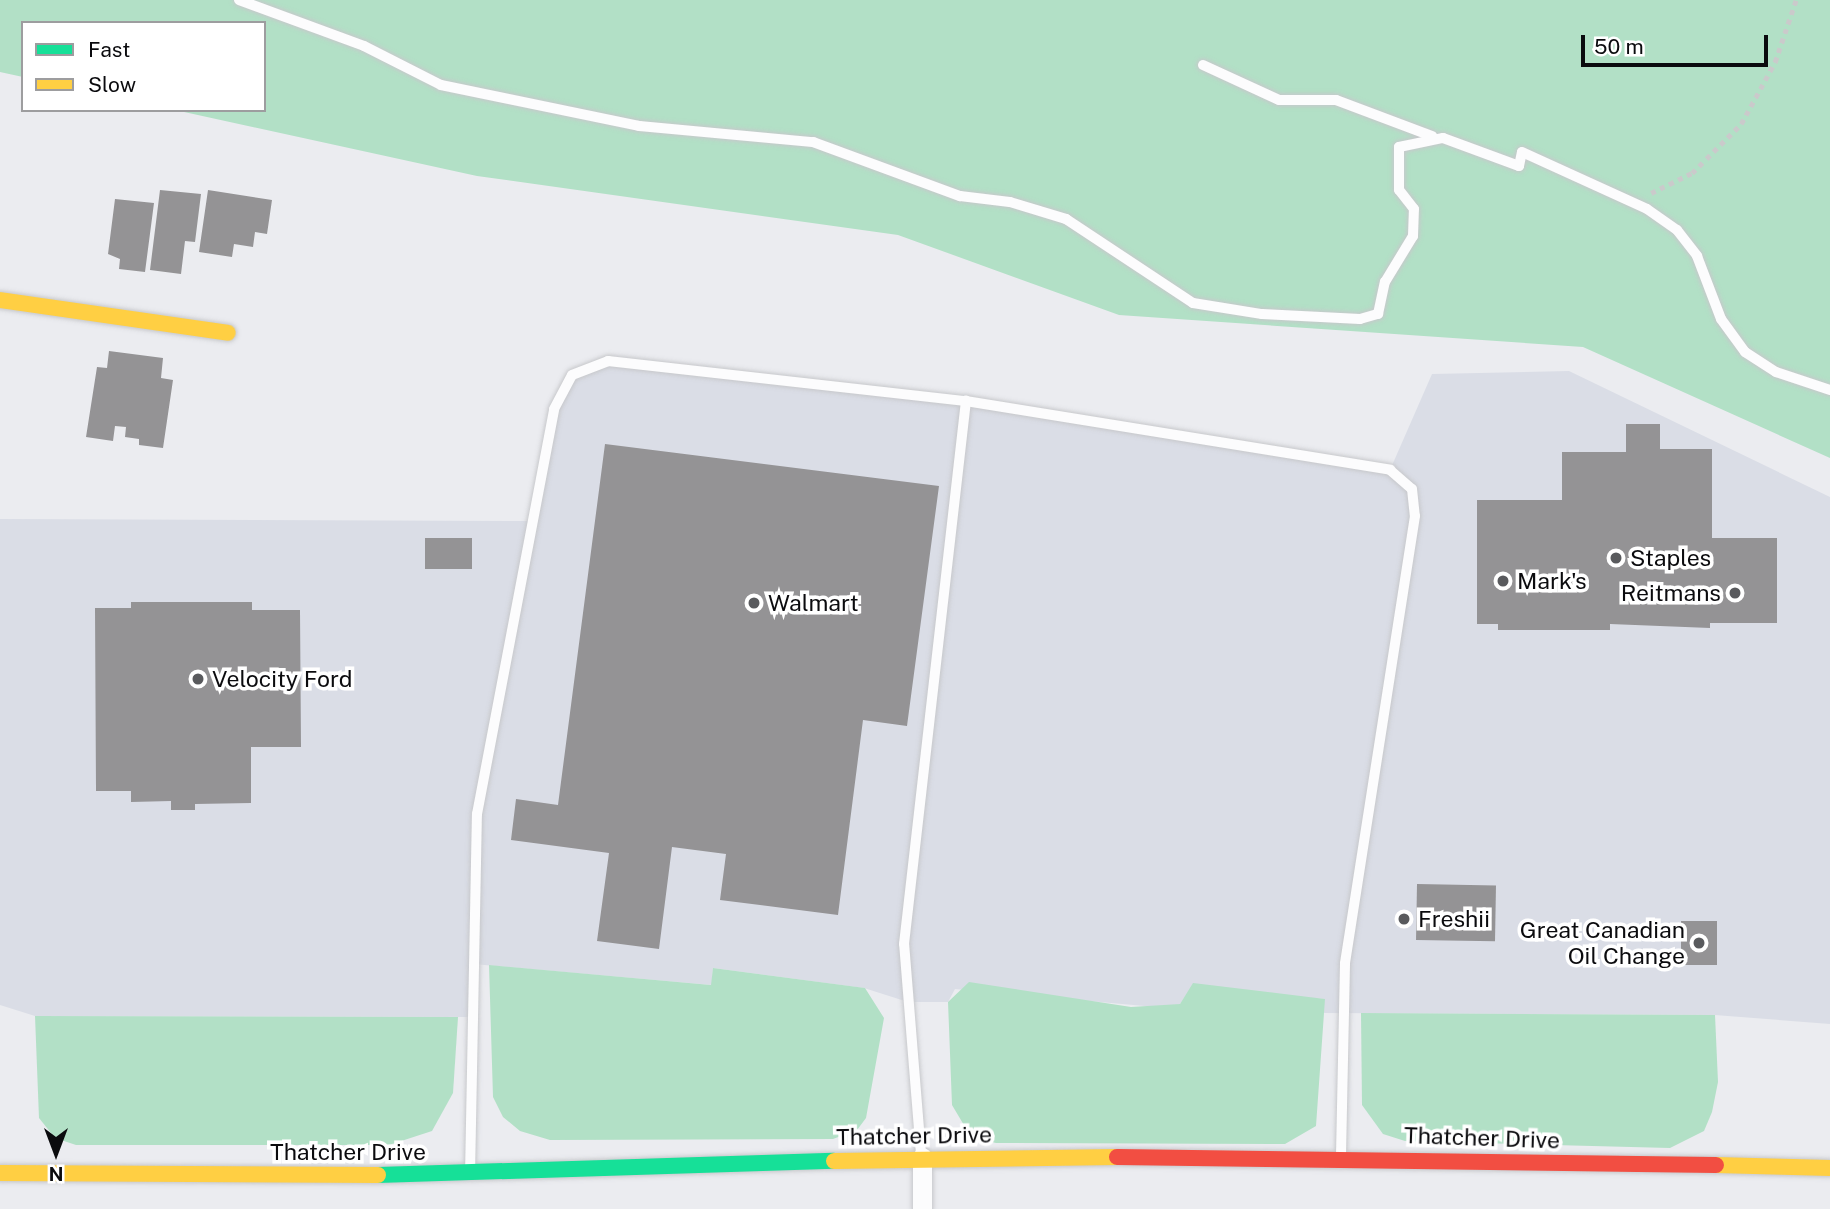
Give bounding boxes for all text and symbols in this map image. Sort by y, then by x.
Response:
legend [21,21,266,112]
scale bar [1585,21,1772,65]
text: 50 m [1594,34,1644,59]
text: Fast [88,37,130,62]
text: Slow [88,72,136,97]
place label: Staples [1630,544,1711,572]
marker: Staples [1608,550,1624,566]
place label: Mark's [1517,567,1587,595]
marker: Mark's [1495,573,1511,589]
place label: Reitmans [1621,579,1721,607]
marker: Reitmans [1727,585,1743,601]
place label: Walmart [768,589,859,617]
marker: Walmart [746,595,762,611]
place label: Velocity Ford [212,665,353,693]
marker: Velocity Ford [190,671,206,687]
place label: Freshii [1418,905,1490,933]
marker: Freshii [1396,911,1412,927]
place label: Great Canadian Oil Change [1520,916,1685,970]
marker: Great Canadian Oil Change [1691,935,1707,951]
north arrow [21,1118,91,1188]
street label: Thatcher Drive [836,1121,992,1151]
street label: Thatcher Drive [1404,1121,1560,1155]
street label: Thatcher Drive [270,1138,426,1166]
text: N [49,1163,63,1185]

